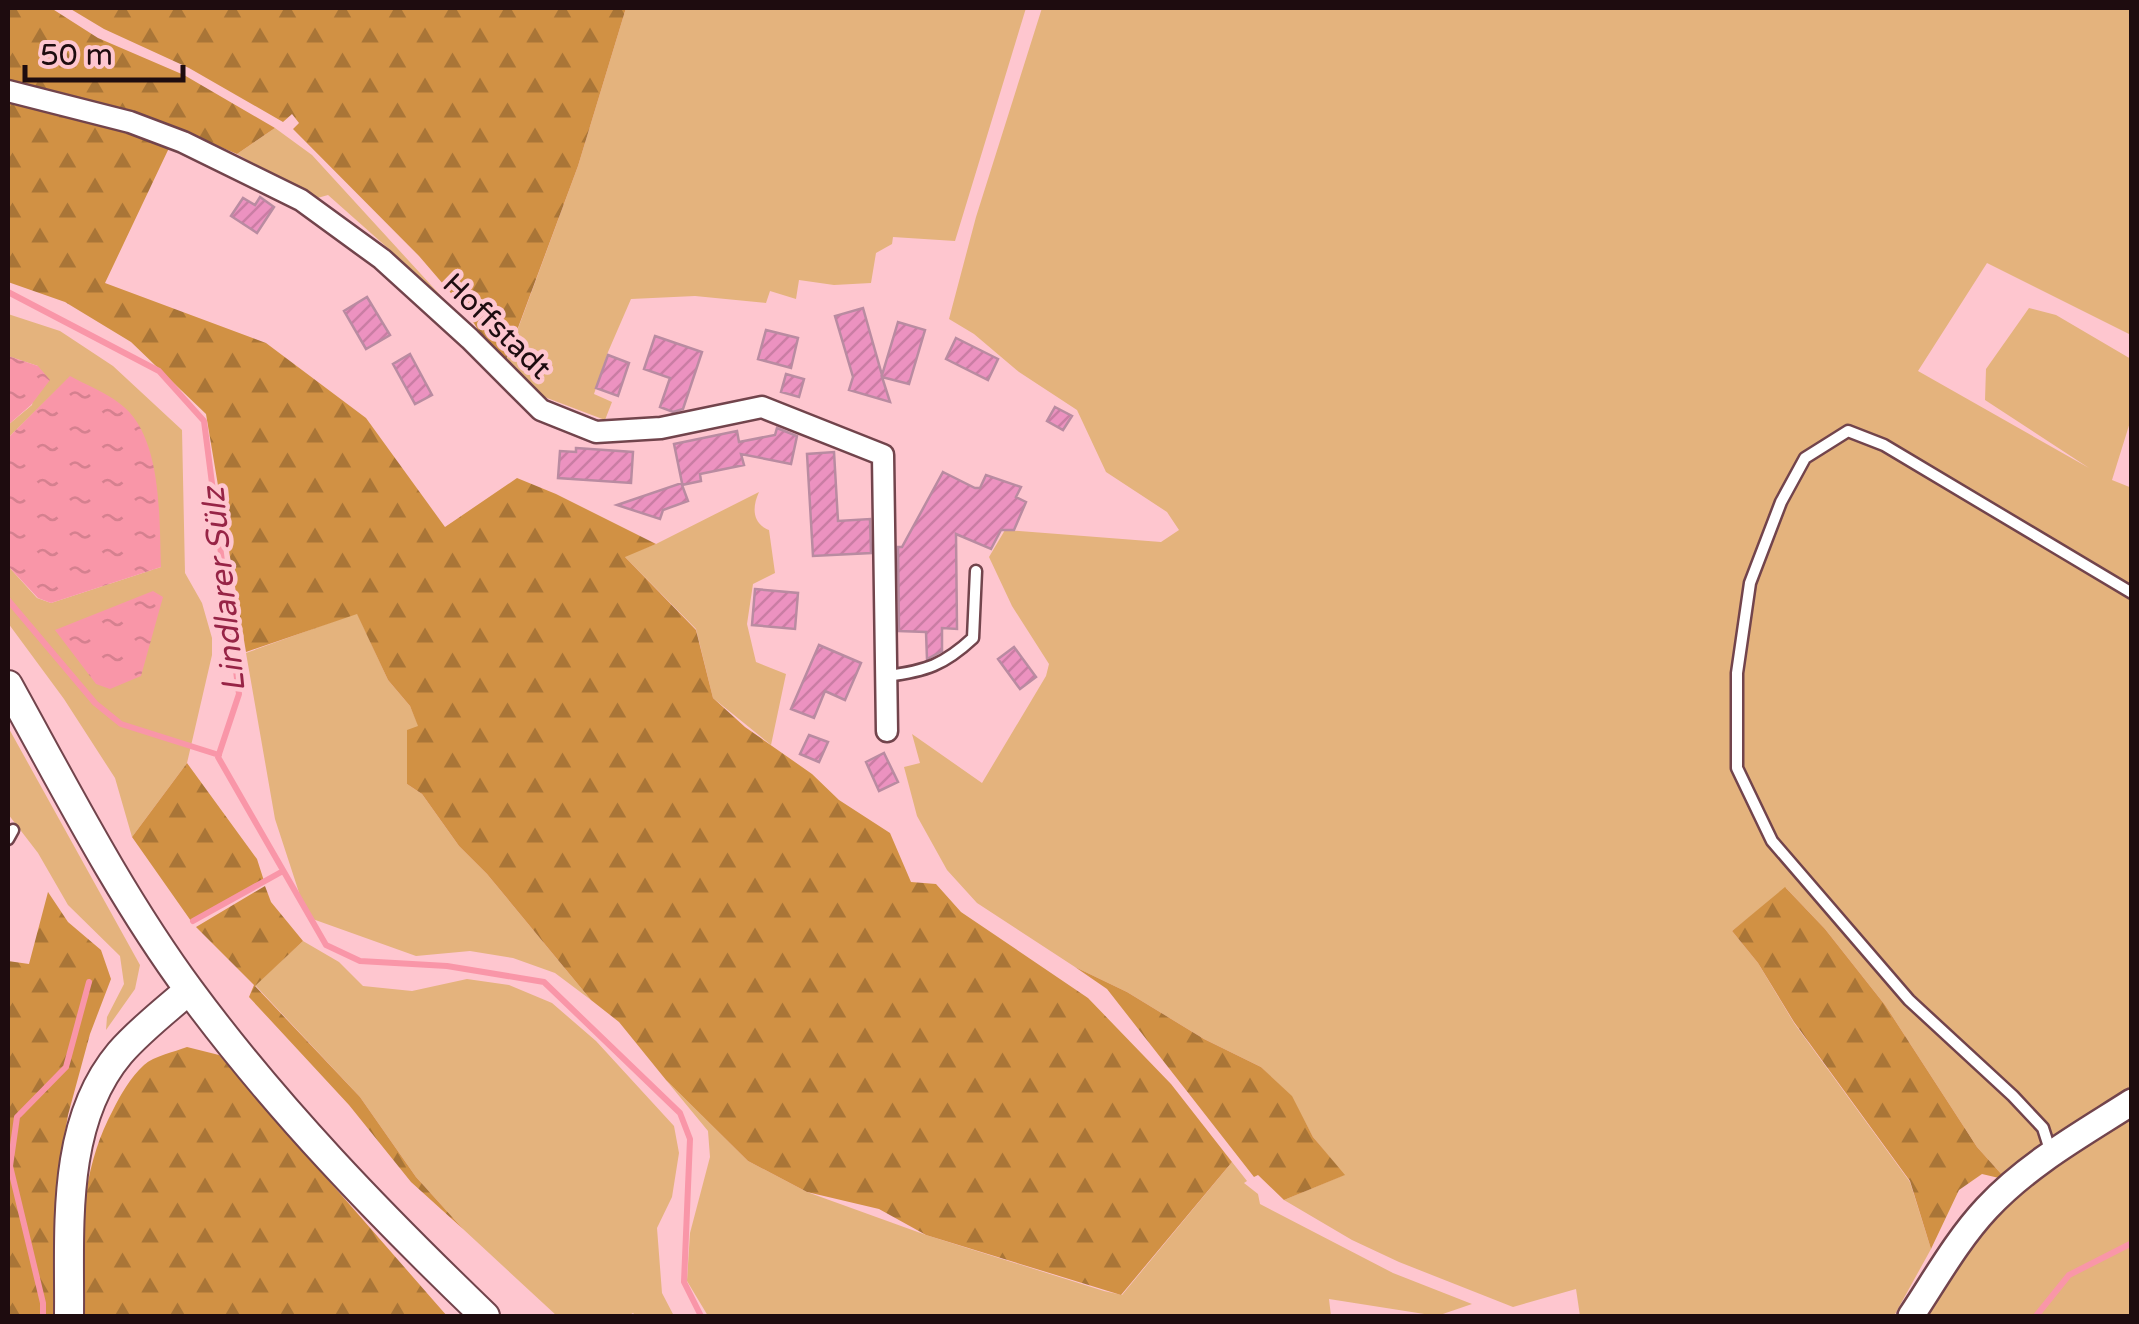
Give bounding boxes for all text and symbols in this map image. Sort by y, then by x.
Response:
scale bar [25,20,182,82]
text: 50 m [40,37,113,74]
street label: Hoffstadt [435,266,559,387]
water label: Lindlarer Sülz [194,483,254,694]

